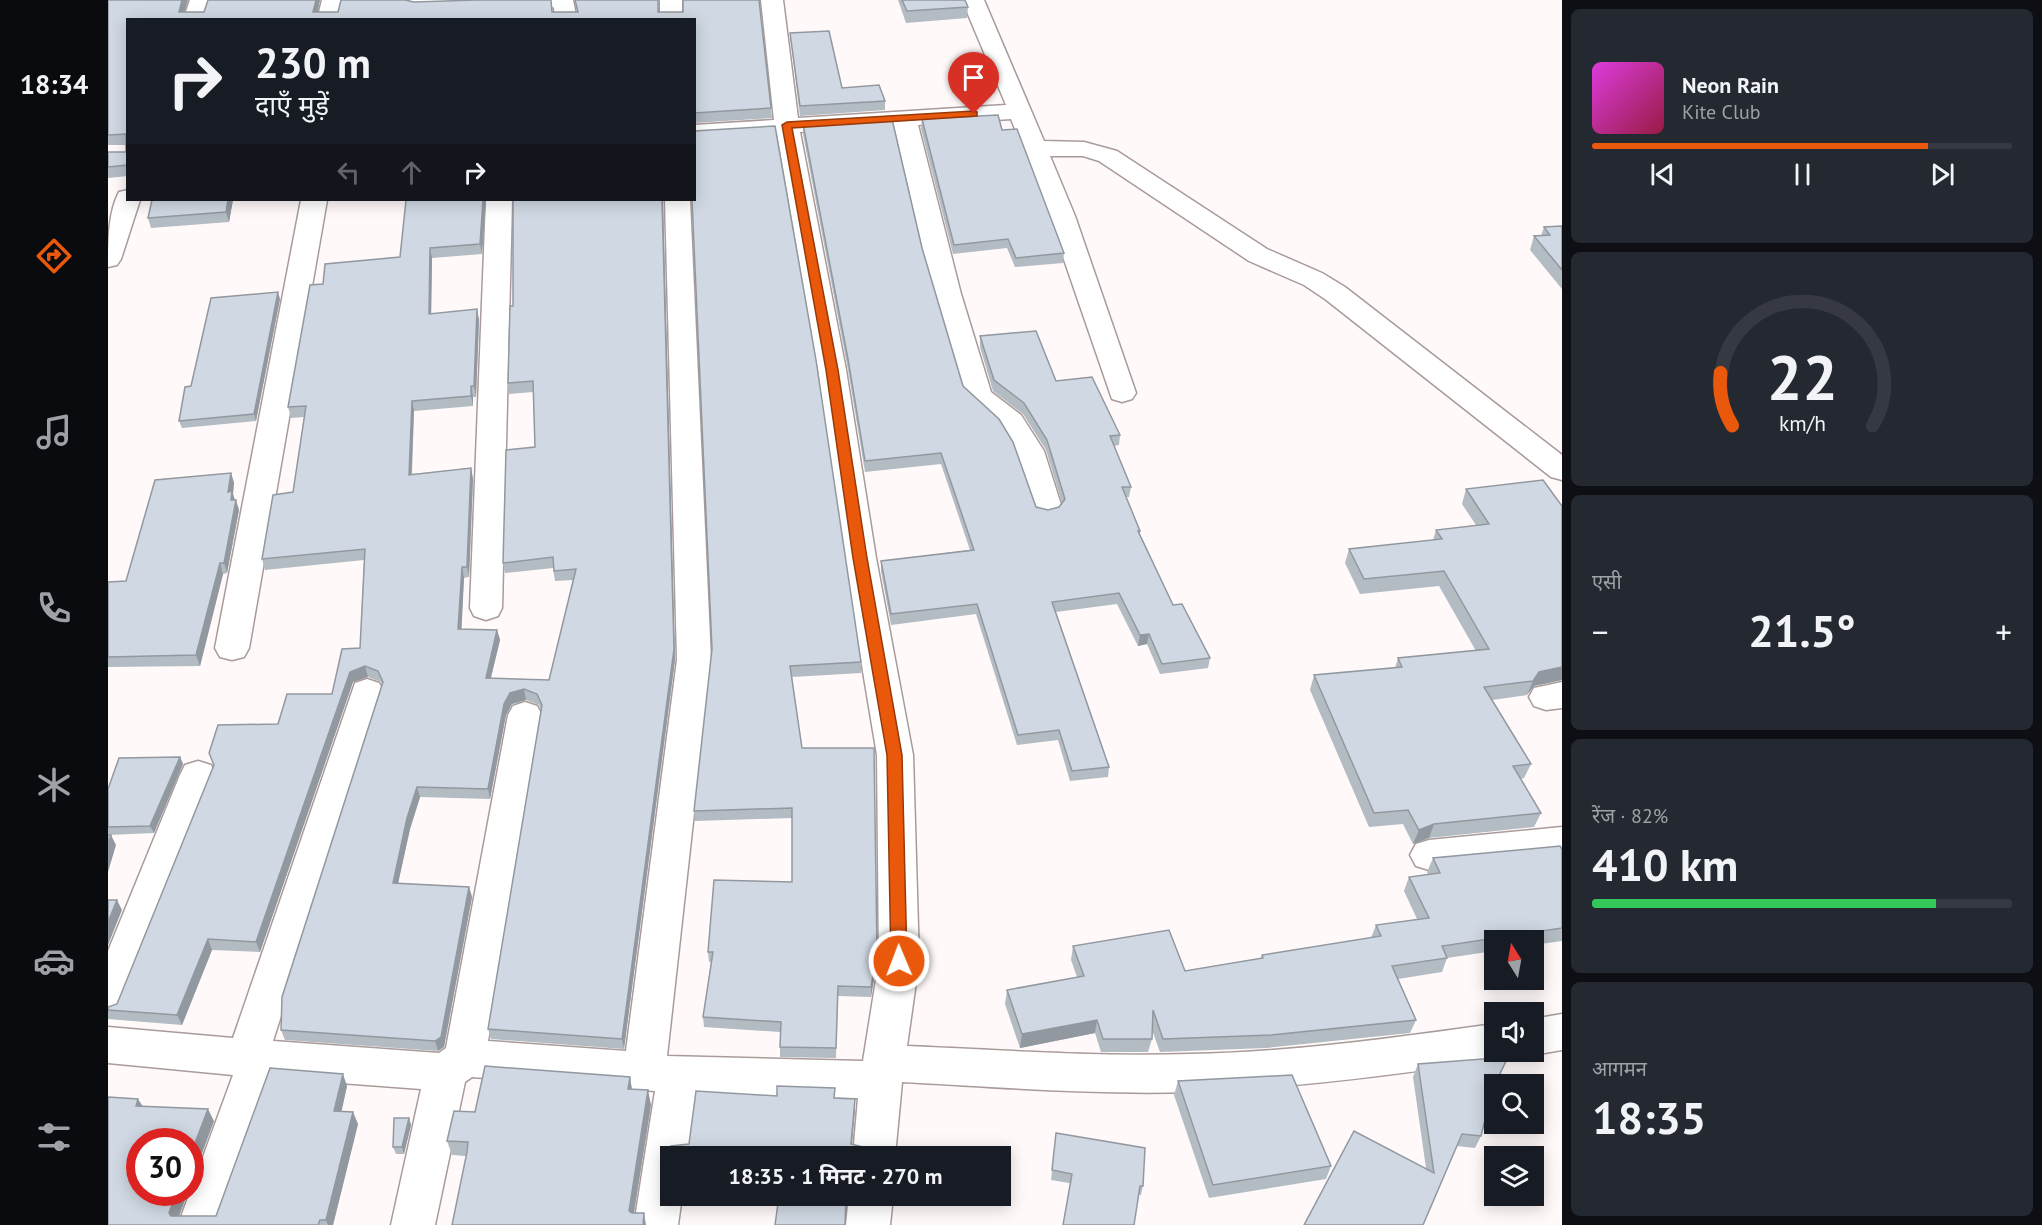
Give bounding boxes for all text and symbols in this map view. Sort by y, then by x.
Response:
text: 230 m [255,35,371,90]
icon: right [156,42,234,120]
pin [948,52,999,114]
icon: arrive [957,61,990,94]
text: 18:34 [20,67,88,101]
text: Neon Rain [1682,71,1779,99]
text: दाएँ मुड़ें [255,88,329,122]
text: Kite Club [1682,99,1760,125]
icon: left [332,156,365,189]
icon: ahead [395,156,428,189]
icon: right [458,156,491,189]
icon: previous [1646,158,1679,191]
icon: pause [1786,158,1819,191]
icon: next [1926,158,1959,191]
icon: directions [33,235,75,277]
text: 22 [1767,336,1837,417]
text: km/h [1778,410,1825,438]
icon: music [33,411,75,453]
text: एसी [1592,569,1622,595]
icon: phone [33,587,75,629]
text: 21.5° [1748,601,1856,659]
text: − [1592,610,1609,653]
text: + [1995,610,2012,653]
icon: climate [33,764,75,806]
text: रेंज · 82% [1592,803,1668,829]
text: 410 km [1592,835,1738,893]
position arrow [867,929,931,993]
north arrow [1484,930,1544,990]
map controls [1484,930,1544,1206]
icon: car [33,940,75,982]
button: sound [1484,1002,1544,1062]
text: आगमन [1592,1056,1647,1082]
button: search [1484,1074,1544,1134]
text: 18:35 [1592,1088,1706,1146]
icon: filters [33,1116,75,1158]
speed limit sign: 30 [126,1128,204,1206]
button: layers [1484,1146,1544,1206]
text: 18:35 · 1 मिनट · 270 m [728,1162,943,1190]

